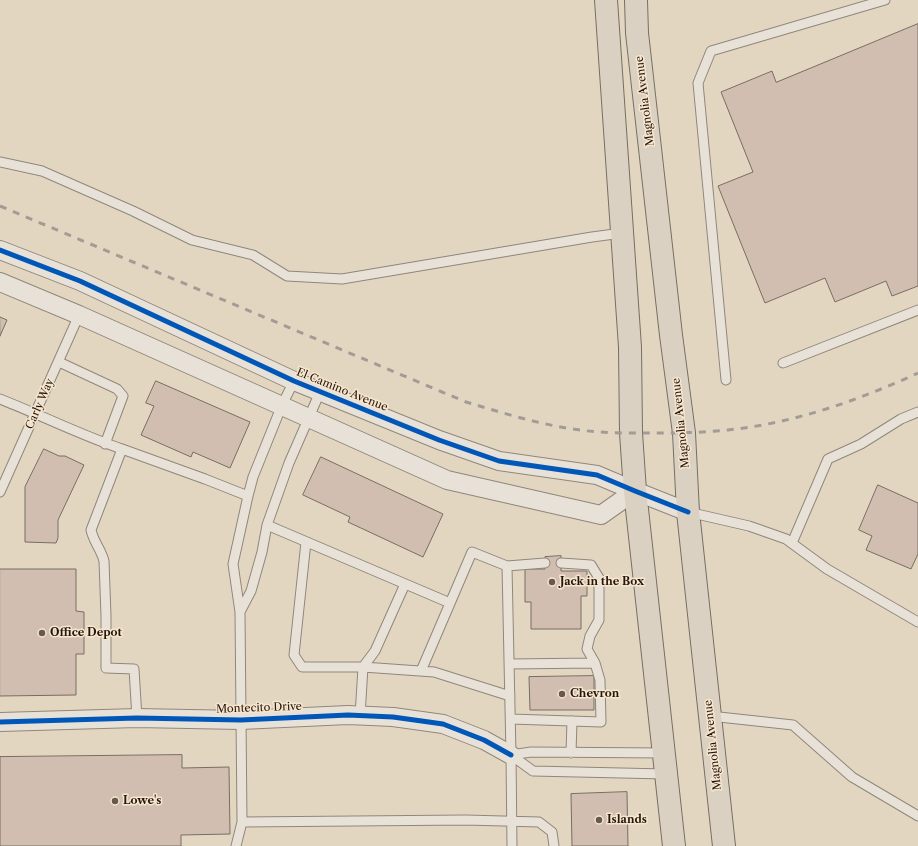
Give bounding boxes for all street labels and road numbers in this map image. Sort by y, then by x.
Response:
street label: Magnolia Avenue [633,55,657,147]
street label: El Camino Avenue [294,366,390,414]
street label: Carly Way [23,377,57,431]
street label: Magnolia Avenue [670,377,692,469]
street label: Magnolia Avenue [702,699,724,791]
street label: Montecito Drive [216,700,302,716]

